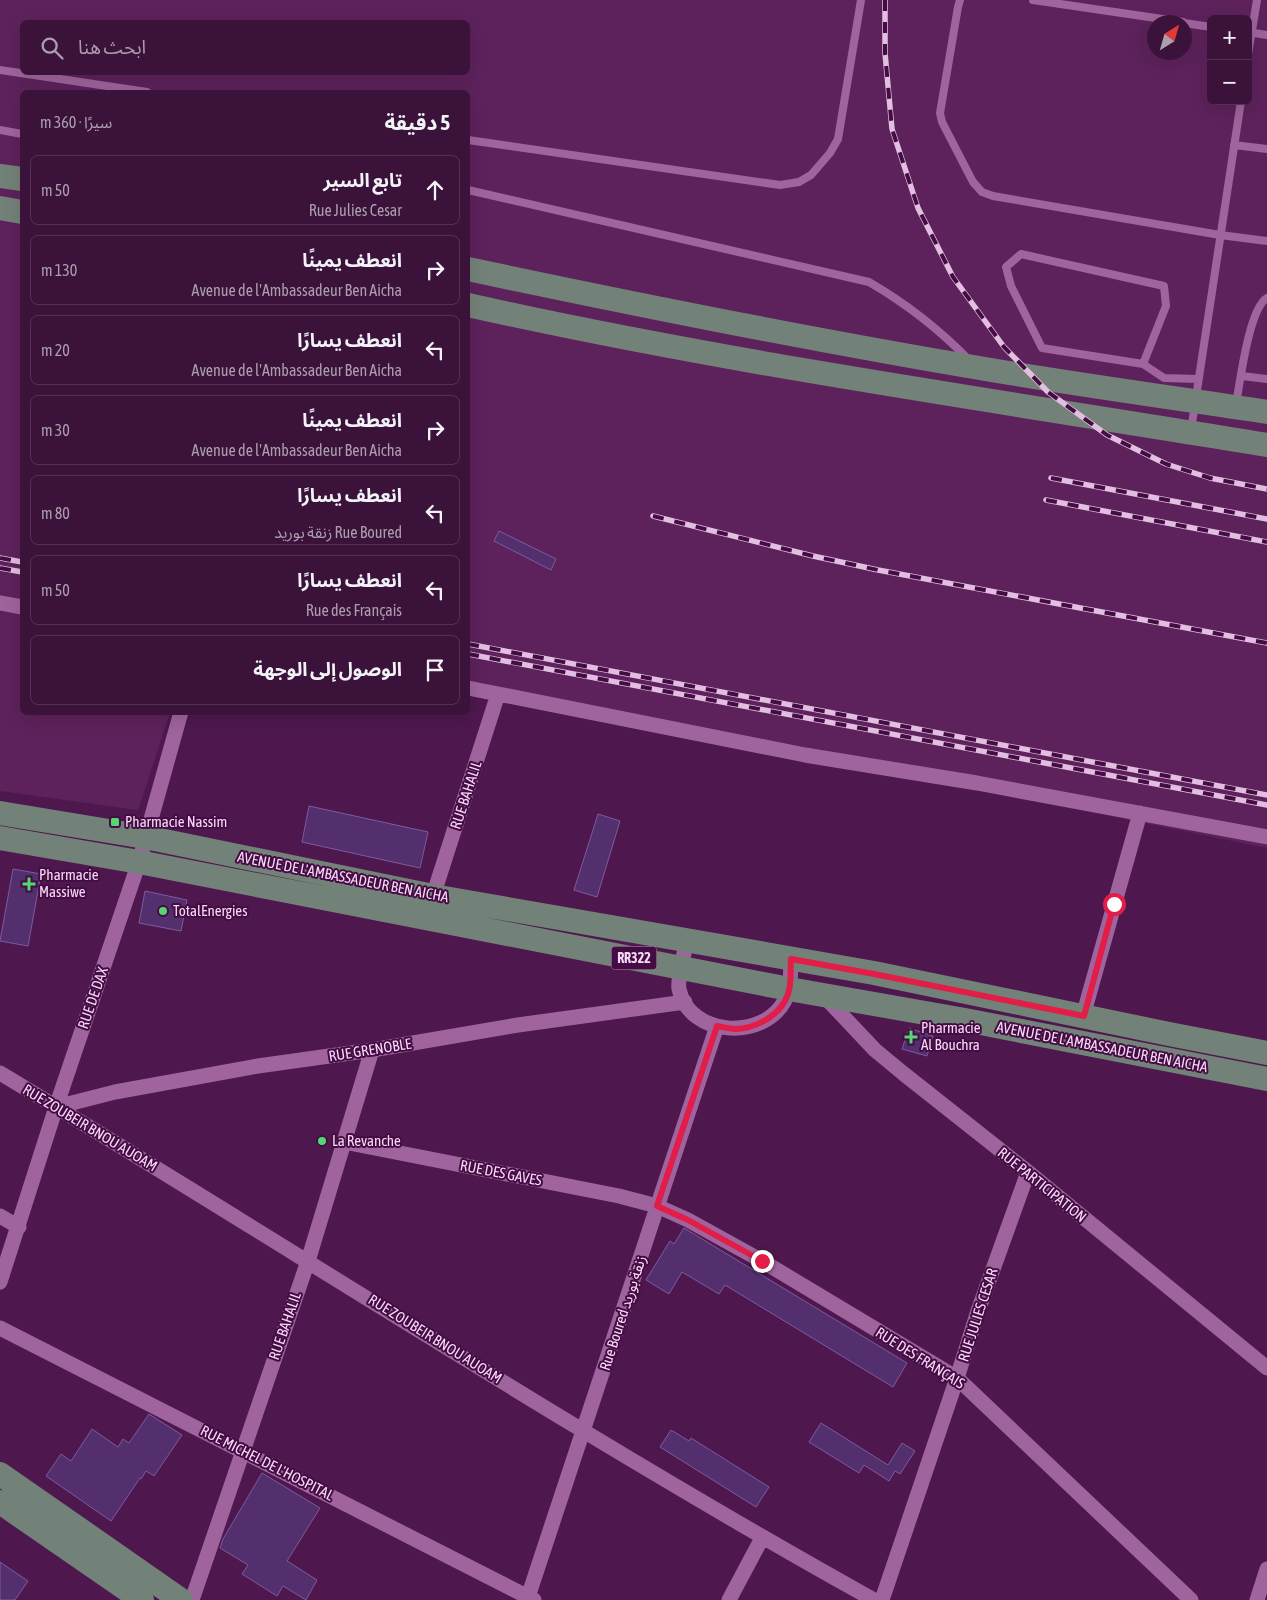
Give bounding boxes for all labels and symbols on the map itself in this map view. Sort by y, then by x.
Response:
north arrow [1147,15,1192,60]
street label: RUE BAHALIL [447,758,485,831]
place label: Pharmacie Nassim [125,813,227,830]
marker: Pharmacie Nassim [109,816,121,828]
street label: AVENUE DE L'AMBASSADEUR BEN AICHA [236,848,451,905]
place label: Pharmacie Massiwe [39,866,99,900]
marker: Pharmacie Massiwe [23,878,35,890]
route start [1103,893,1126,916]
place label: TotalEnergies [173,902,247,919]
marker: TotalEnergies [157,905,169,917]
road number: RR322 [612,946,656,970]
street label: RUE DE DAX [74,965,111,1031]
street label: AVENUE DE L'AMBASSADEUR BEN AICHA [995,1018,1210,1075]
place label: Pharmacie Al Bouchra [921,1019,981,1053]
marker: Pharmacie Al Bouchra [905,1031,917,1043]
street label: RUE GRENOBLE [327,1034,413,1064]
street label: RUE ZOUBEIR BNOU AUOAM [20,1081,161,1175]
place label: La Revanche [332,1132,401,1149]
marker: La Revanche [316,1135,328,1147]
street label: RUE PARTICIPATION [995,1144,1090,1225]
street label: RUE DES GAVES [459,1156,543,1189]
route end [751,1250,774,1273]
street label: Rue Boured زنقة بوريد [596,1253,650,1373]
street label: RUE JULIES CESAR [954,1266,1001,1364]
street label: RUE BAHALIL [265,1289,304,1362]
street label: RUE ZOUBEIR BNOU AUOAM [365,1291,505,1387]
street label: RUE DES FRANÇAIS [873,1323,968,1392]
street label: RUE MICHEL DE L'HOSPITAL [198,1422,337,1504]

